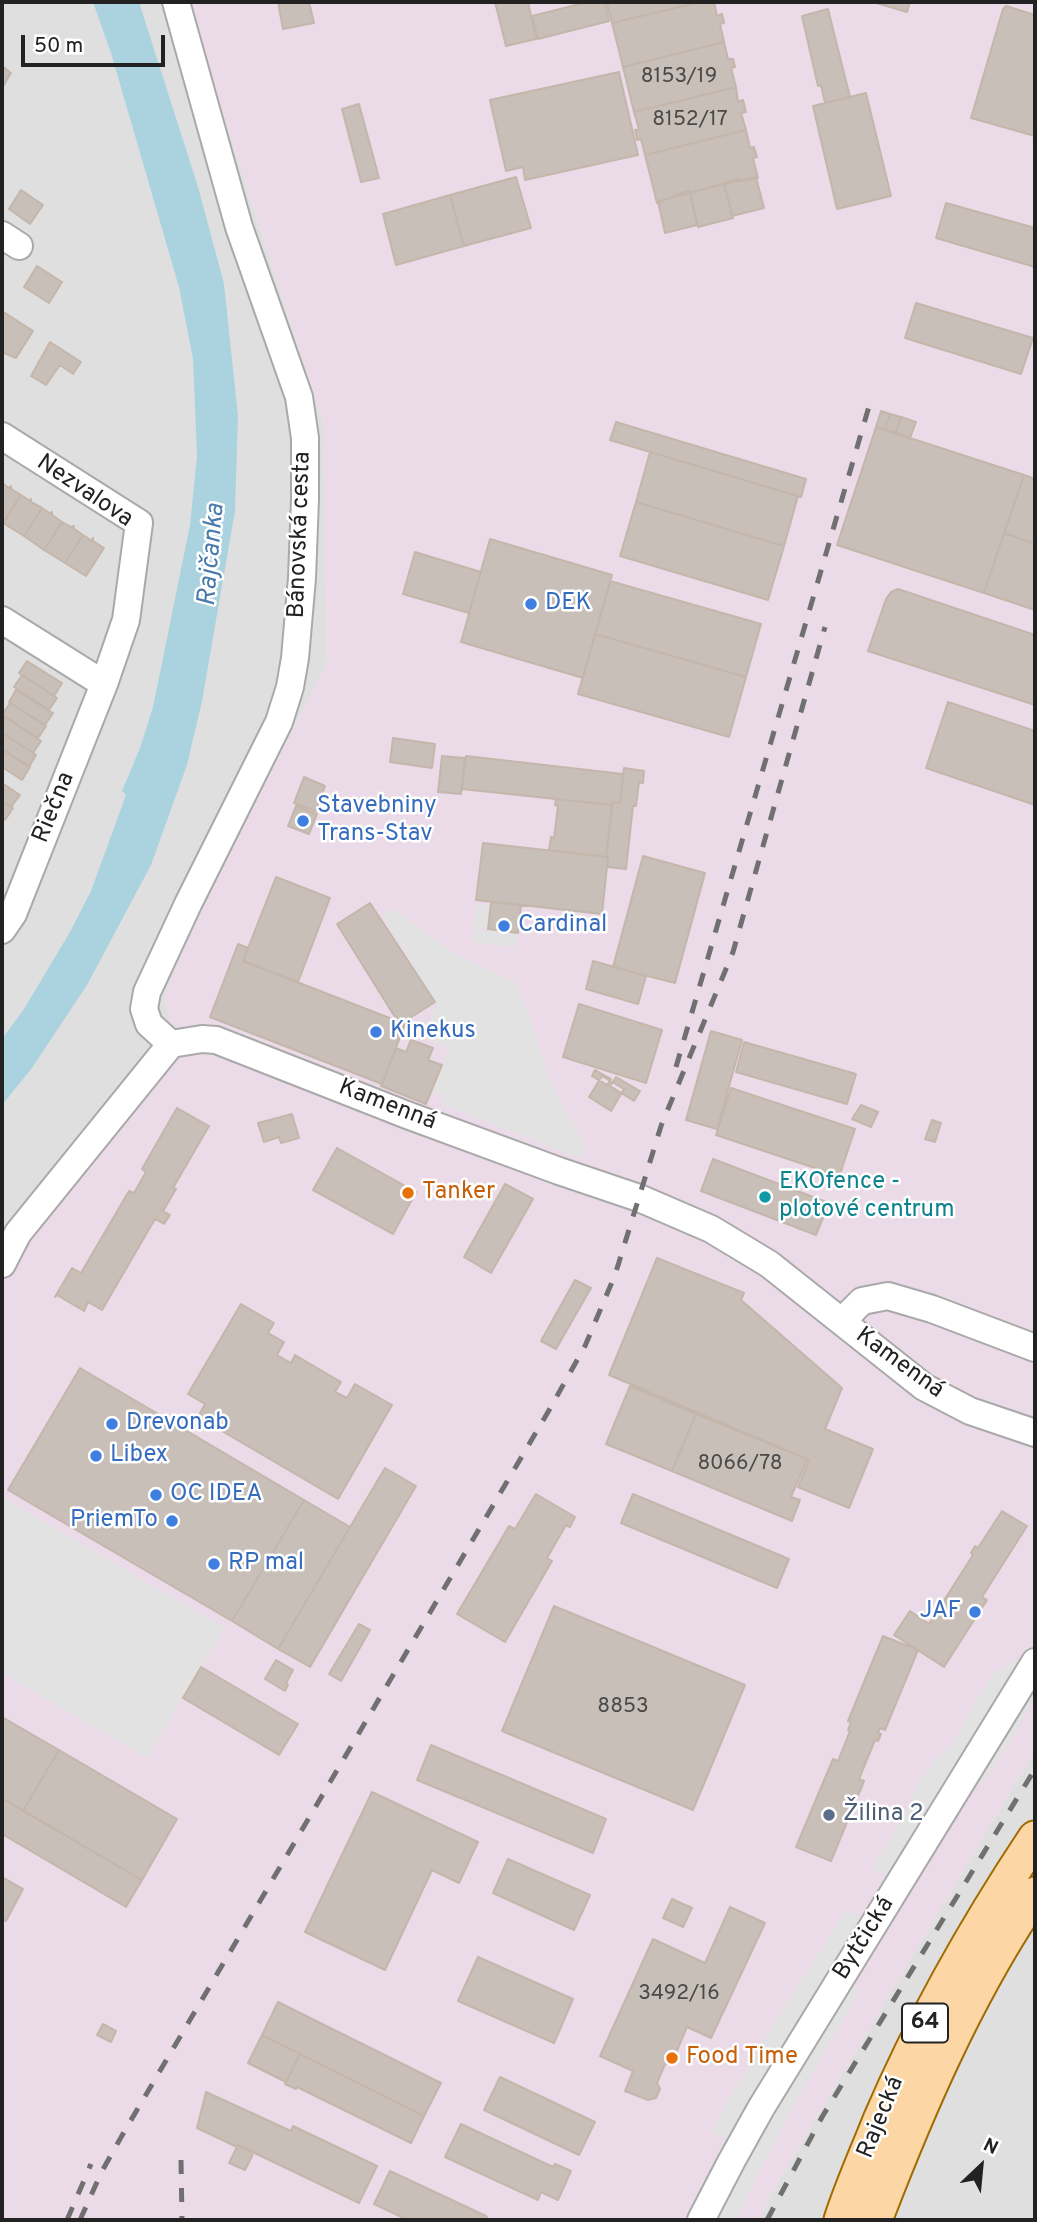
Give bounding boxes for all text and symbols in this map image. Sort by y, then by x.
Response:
scale bar [24,21,168,65]
text: 50 m [34,33,83,60]
house number: 8153/19 [641,65,717,91]
house number: 8152/17 [652,108,728,134]
street label: Nezvalova [30,449,138,535]
street label: Bánovská cesta [284,451,318,619]
water label: Rajčanka [193,502,233,608]
place label: DEK [545,590,591,618]
marker: DEK [523,596,539,612]
street label: Riečna [28,768,82,848]
place label: Stavebniny Trans-Stav [317,793,437,849]
marker: Stavebniny Trans-Stav [295,813,311,829]
place label: Cardinal [518,912,607,940]
marker: Cardinal [496,918,512,934]
place label: Kinekus [390,1018,476,1046]
marker: Kinekus [368,1024,384,1040]
street label: Kamenná [334,1074,440,1138]
place label: EKOfence - plotové centrum [779,1169,955,1225]
place label: Tanker [422,1179,495,1207]
marker: Tanker [400,1185,416,1201]
marker: EKOfence - plotové centrum [757,1189,773,1205]
street label: Kamenná [849,1322,949,1406]
place label: Drevonab [126,1410,229,1438]
marker: Drevonab [104,1416,120,1432]
place label: Libex [110,1442,168,1470]
marker: Libex [88,1448,104,1464]
house number: 8066/78 [697,1452,783,1478]
place label: OC IDEA [170,1481,262,1509]
marker: OC IDEA [148,1487,164,1503]
place label: PriemTo [70,1507,158,1535]
marker: PriemTo [164,1513,180,1529]
place label: RP mal [228,1550,304,1578]
marker: RP mal [206,1556,222,1572]
place label: JAF [920,1598,961,1626]
marker: JAF [967,1604,983,1620]
house number: 8853 [597,1695,649,1721]
place label: Žilina 2 [843,1801,924,1829]
marker: Žilina 2 [821,1807,837,1823]
street label: Bytčická [828,1892,902,1986]
house number: 3492/16 [638,1982,720,2008]
road number: 64 [902,2004,948,2042]
place label: Food Time [686,2044,798,2072]
marker: Food Time [664,2050,680,2066]
street label: Rajecká [853,2073,911,2163]
north arrow [946,2131,1016,2201]
text: N [979,2133,1002,2161]

